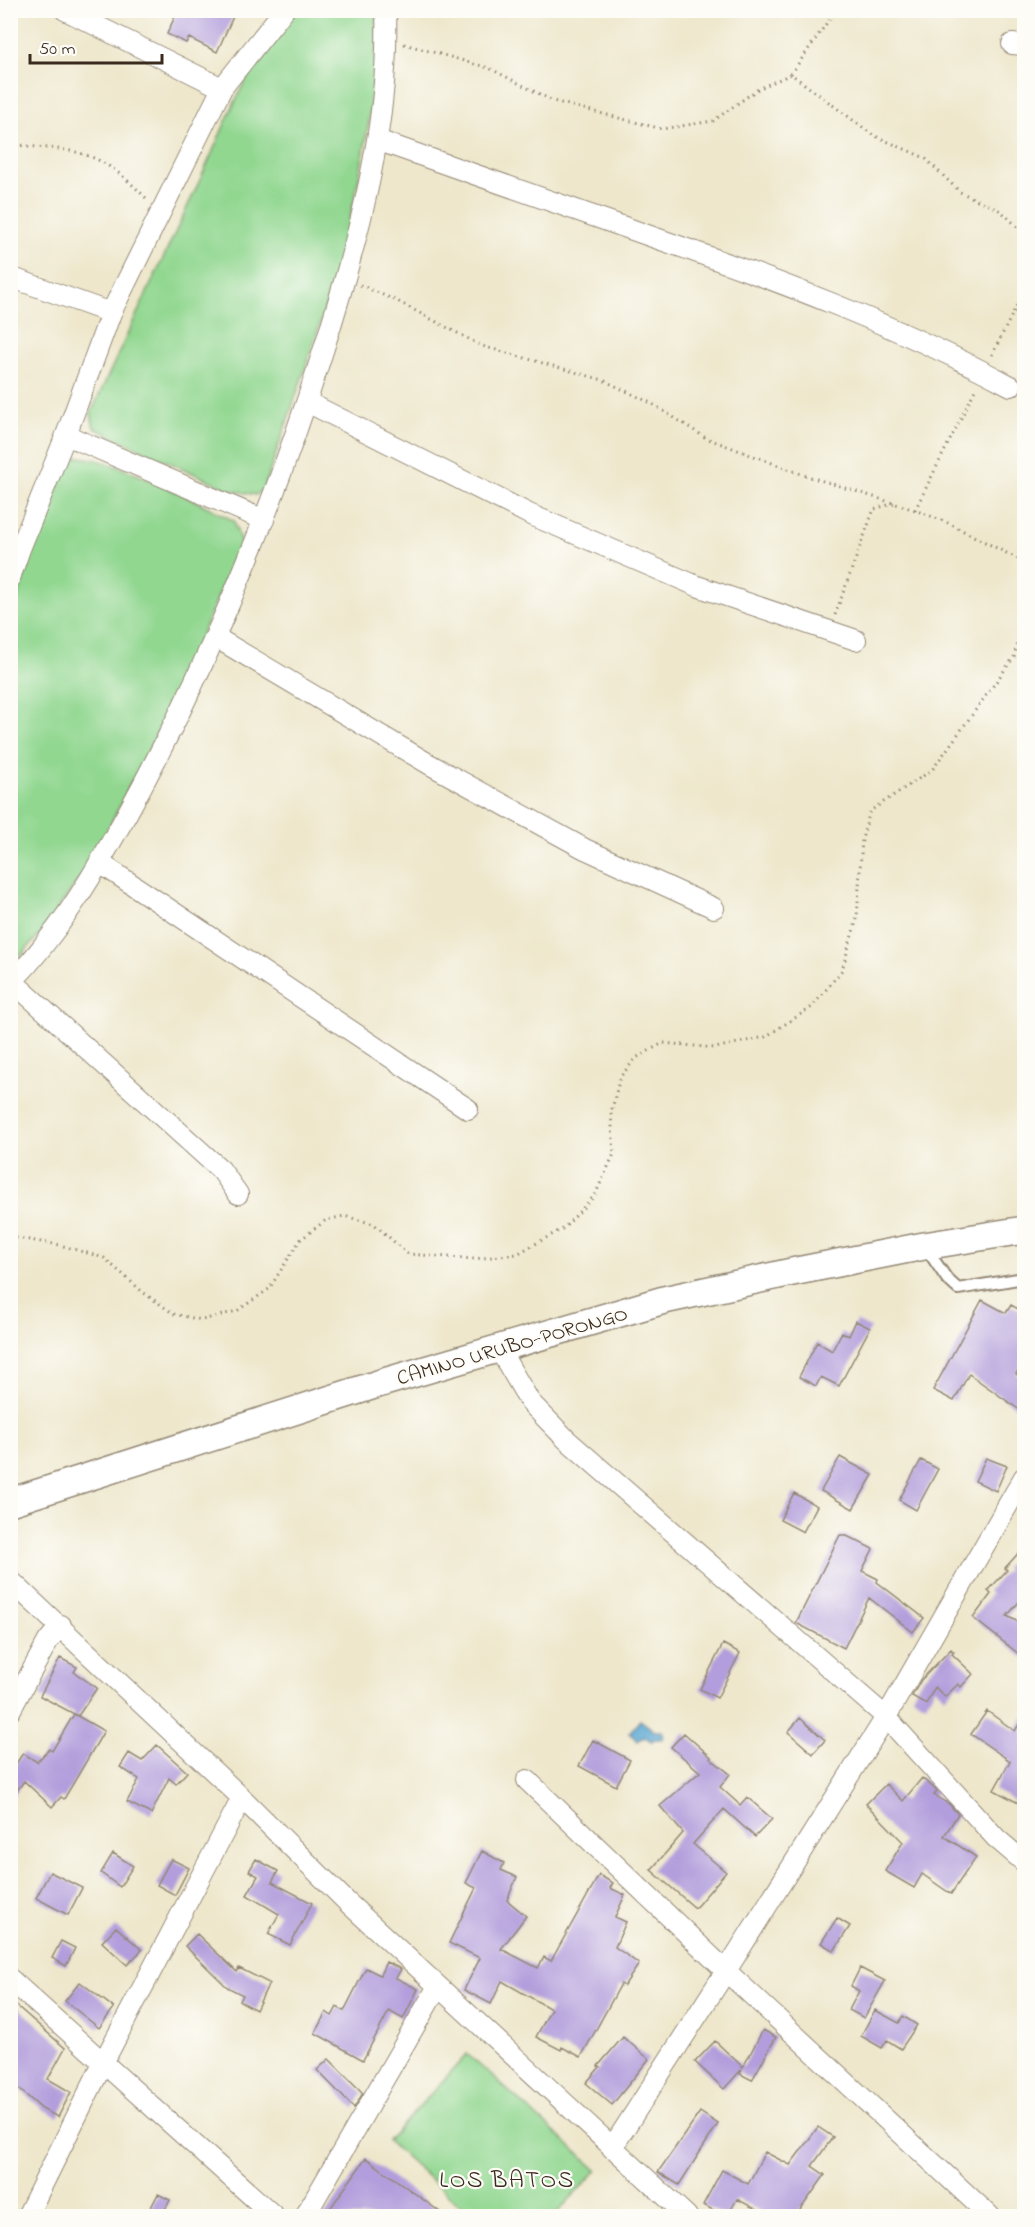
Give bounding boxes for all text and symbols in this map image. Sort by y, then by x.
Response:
scale bar [30,27,162,65]
text: 50 m [39,37,76,63]
street label: CAMINO URUBO-PORONGO [394,1300,632,1394]
district label: LOS BATOS [439,2164,575,2199]

